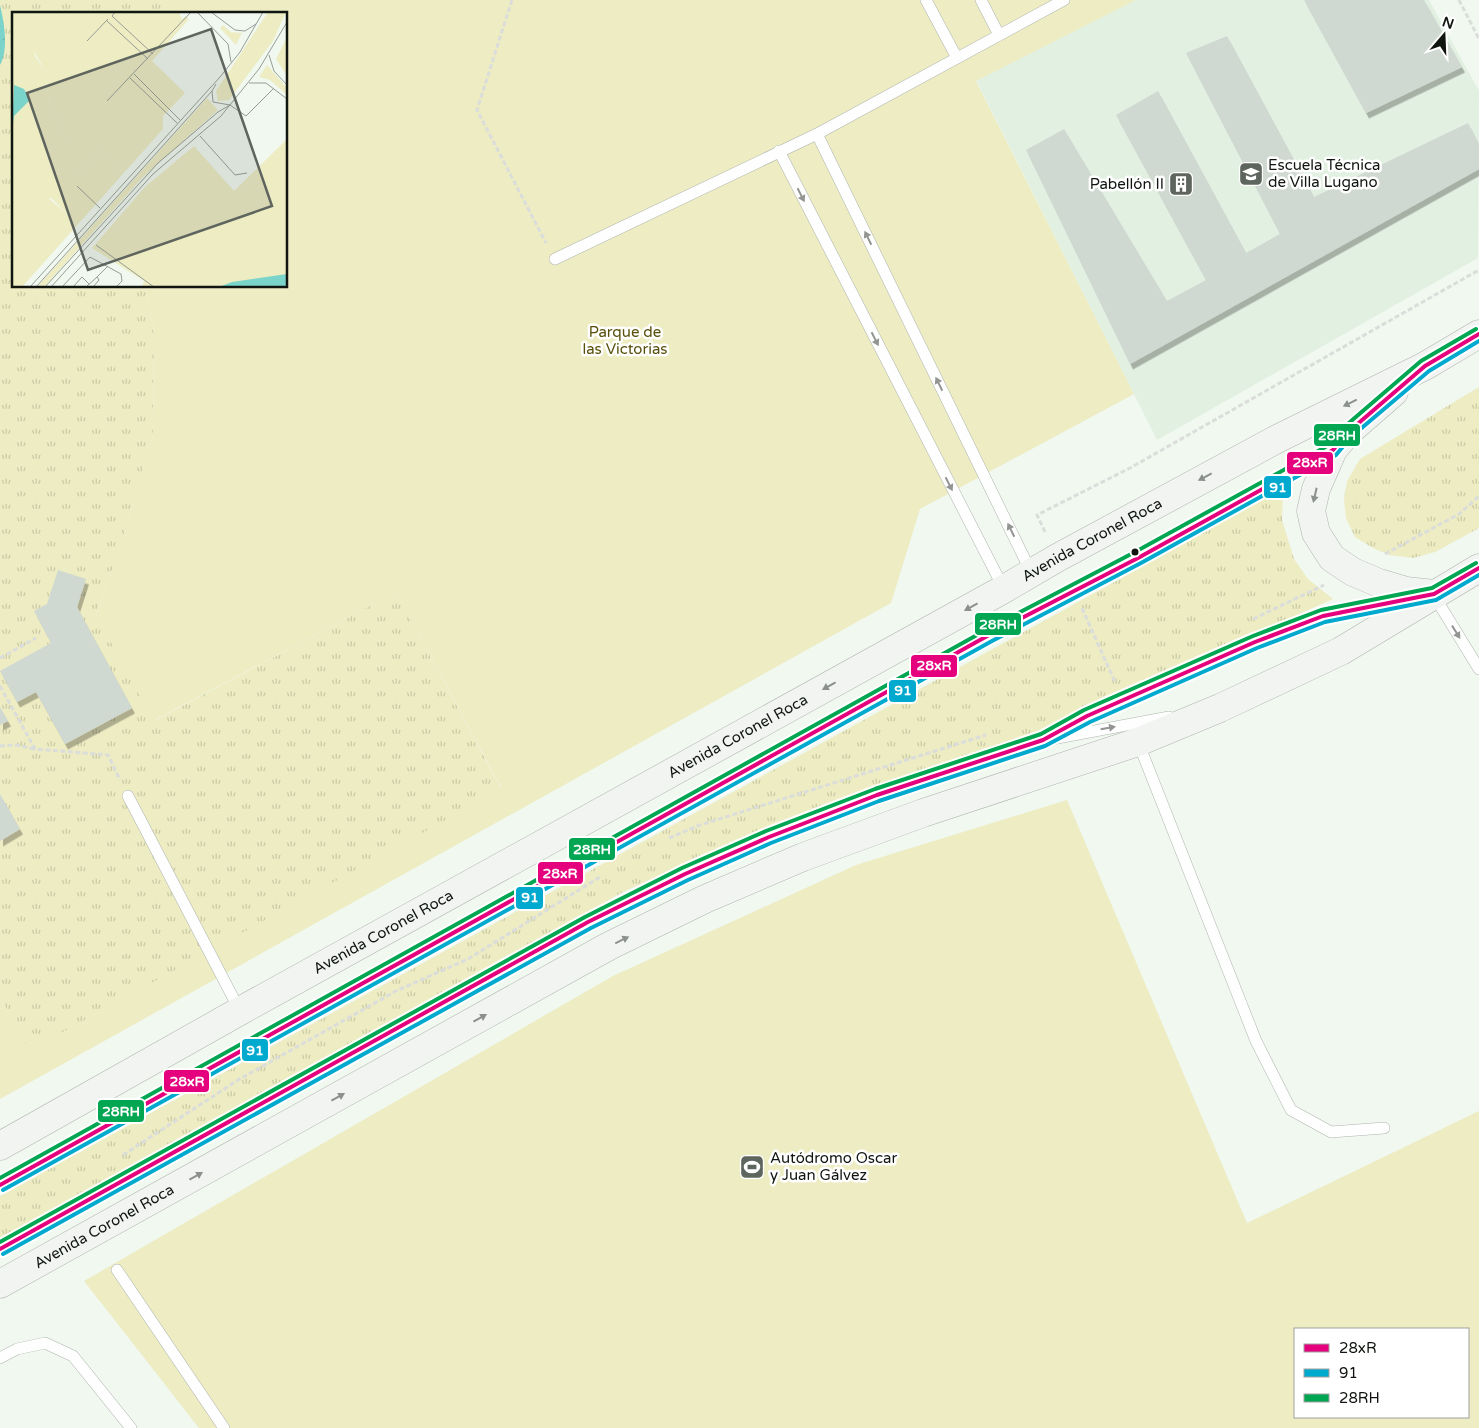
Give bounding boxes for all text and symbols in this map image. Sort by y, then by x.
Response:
north arrow [1419,10,1469,60]
inset map [12,12,288,288]
text: N [1440,13,1456,33]
place label: Escuela Técnica de Villa Lugano [1268,156,1380,191]
school or university icon: Escuela Técnica de Villa Lugano [1238,161,1264,187]
building icon: Pabellón II [1168,171,1194,197]
place label: Pabellón II [1090,175,1164,193]
one-way arrow [797,187,805,202]
one-way arrow [864,231,872,245]
park label: Parque de las Victorias [582,323,668,358]
one-way arrow [871,332,879,346]
one-way arrow [935,377,943,391]
one-way arrow [1343,399,1357,407]
line badge: 28RH [1313,423,1361,447]
text: 28RH [1318,427,1356,444]
line badge: 28xR [1286,451,1334,475]
text: 28xR [1292,454,1328,471]
one-way arrow [1199,473,1212,482]
line badge: 91 [1263,475,1292,499]
one-way arrow [945,476,953,491]
text: 91 [1269,479,1287,496]
one-way arrow [1311,487,1319,502]
street label: Avenida Coronel Roca [1019,494,1165,586]
one-way arrow [1007,522,1015,537]
unlabelled marker [1130,547,1140,557]
one-way arrow [964,603,979,611]
line badge: 28RH [974,612,1022,636]
text: 28RH [979,616,1017,633]
one-way arrow [1452,625,1461,638]
line badge: 28xR [910,654,958,678]
text: 28xR [916,657,952,674]
line badge: 91 [888,679,917,703]
one-way arrow [823,681,836,690]
text: 91 [894,682,912,699]
street label: Avenida Coronel Roca [665,690,811,782]
one-way arrow [1101,724,1117,732]
line badge: 28RH [568,837,616,861]
text: 28RH [573,841,611,858]
line badge: 28xR [537,861,584,885]
text: 28xR [542,865,578,882]
street label: Avenida Coronel Roca [310,886,456,978]
line badge: 91 [515,886,544,910]
text: 91 [521,889,539,906]
one-way arrow [615,936,629,944]
one-way arrow [472,1014,487,1022]
line badge: 91 [241,1038,269,1062]
text: 91 [246,1042,264,1059]
line badge: 28xR [163,1069,210,1093]
text: 28xR [169,1073,205,1090]
one-way arrow [330,1093,345,1101]
line badge: 28RH [97,1099,145,1123]
text: 28RH [102,1103,140,1120]
place label: Autódromo Oscar y Juan Gálvez [770,1149,897,1184]
sports icon: Autódromo Oscar y Juan Gálvez [739,1154,765,1180]
one-way arrow [188,1172,203,1180]
street label: Avenida Coronel Roca [31,1180,177,1272]
legend [1294,1328,1469,1418]
text: 28xR [1339,1339,1377,1357]
text: 91 [1339,1364,1358,1382]
text: 28RH [1339,1389,1380,1407]

